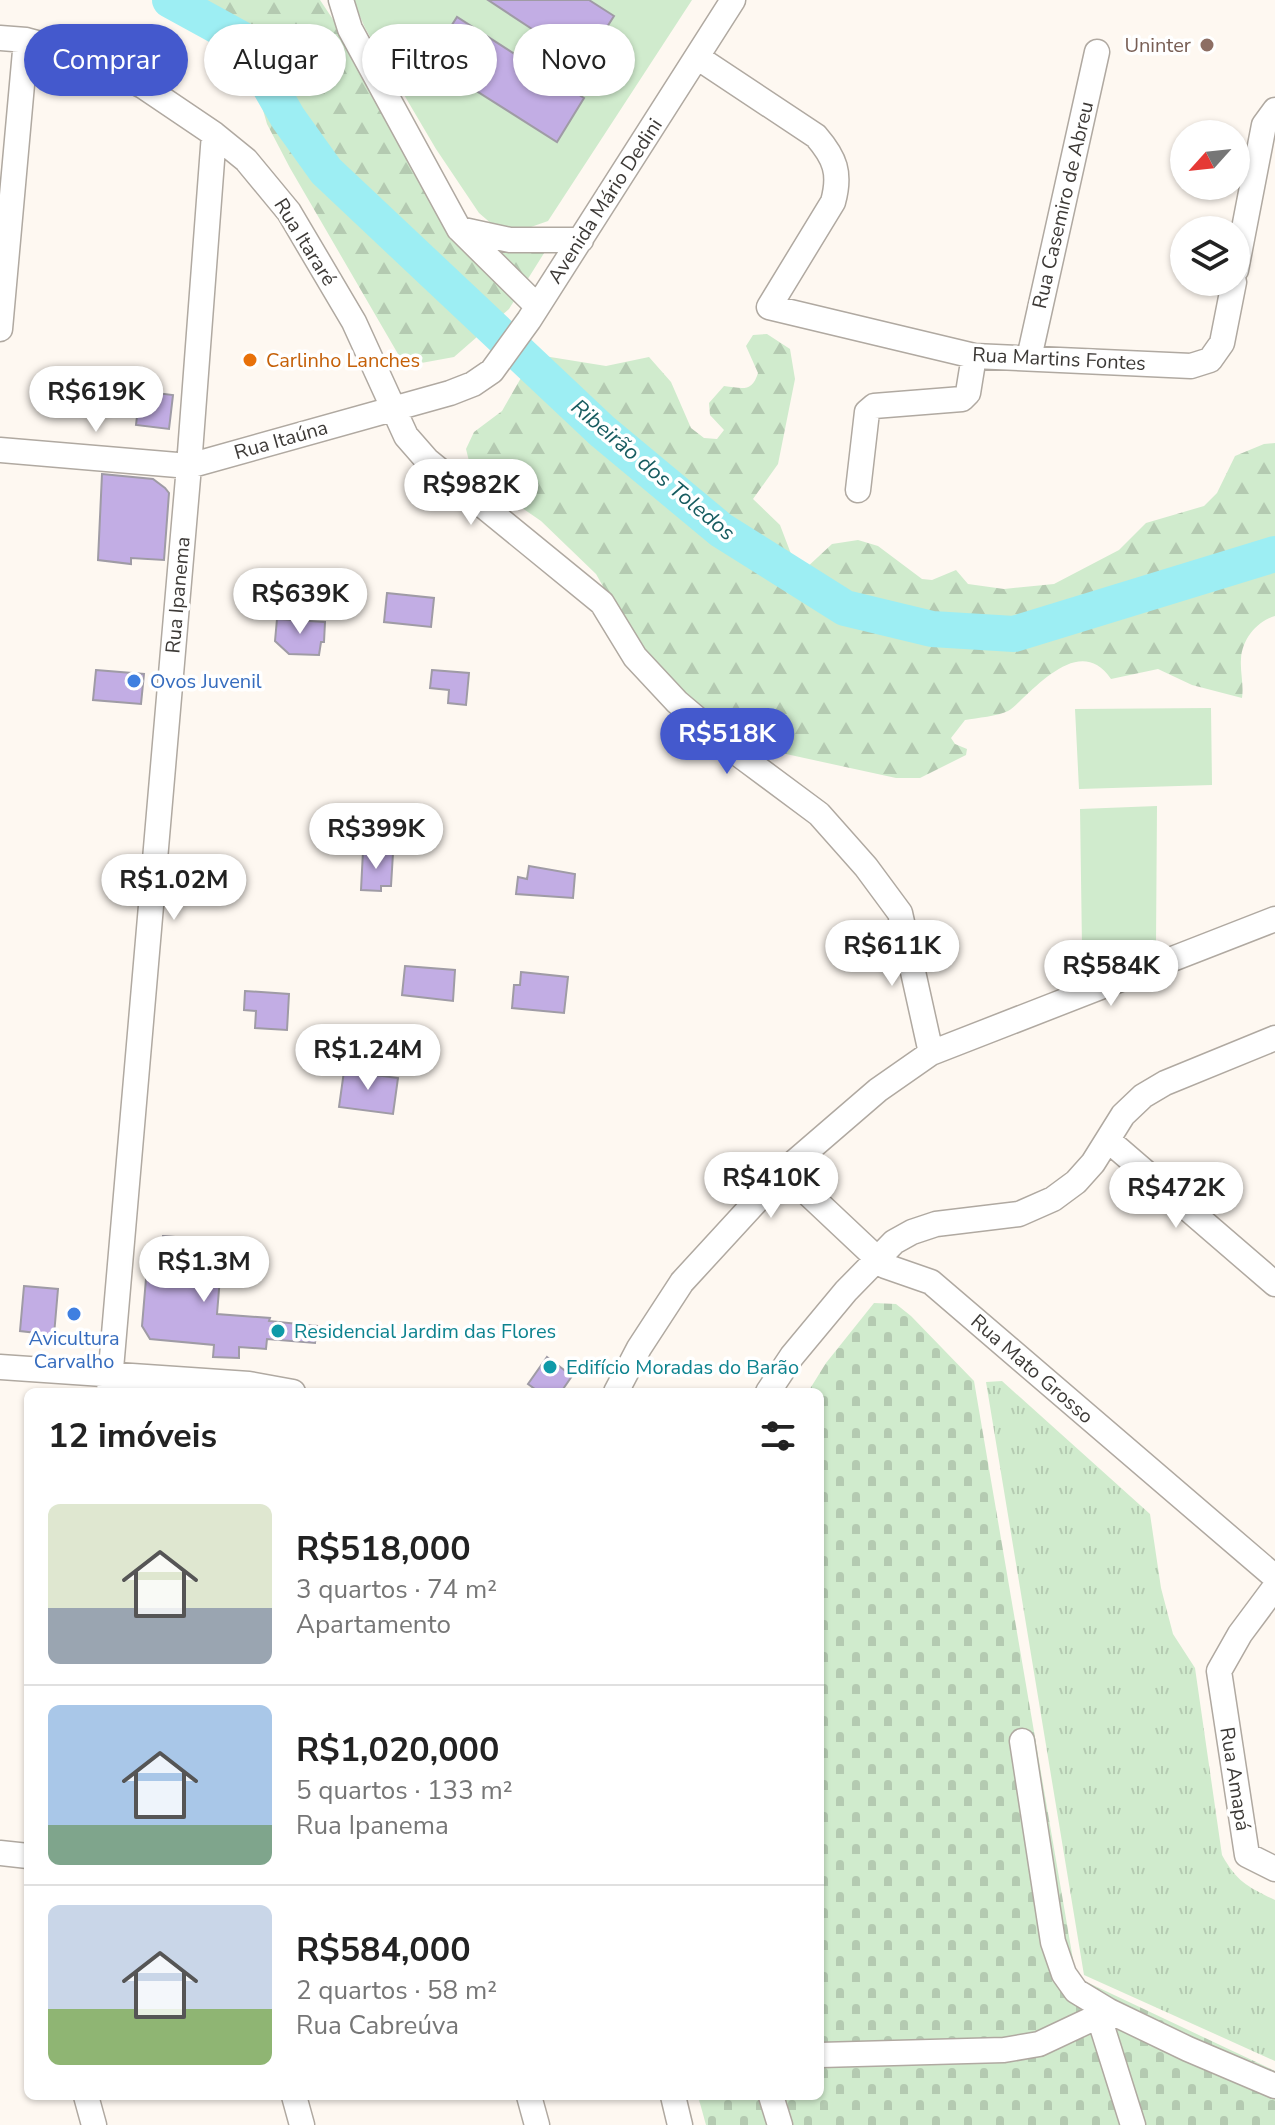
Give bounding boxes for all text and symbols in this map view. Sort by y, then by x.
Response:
chip: Comprar [24,24,188,96]
chip: Alugar [204,24,346,96]
chip: Filtros [362,24,497,96]
chip: Novo [513,24,635,96]
place label: Uninter [1124,32,1191,59]
marker: Uninter [1198,36,1216,54]
street label: Rua Casemiro de Abreu [1026,99,1100,311]
street label: Avenida Mário Dedini [541,113,669,289]
north arrow [1170,120,1250,200]
map controls [1170,120,1250,296]
street label: Rua Itararé [267,193,343,291]
button: layers [1170,216,1250,296]
street label: Rua Martins Fontes [972,341,1146,377]
place label: Carlinho Lanches [266,347,420,374]
marker: Carlinho Lanches [241,351,259,369]
pin: R$619K [31,366,161,434]
text: R$619K [47,374,145,409]
water label: Ribeirão dos Toledos [565,392,741,548]
street label: Rua Itaúna [231,414,331,466]
pin: R$982K [406,459,536,527]
text: R$982K [422,467,520,502]
street label: Rua Ipanema [159,535,197,655]
pin: R$639K [235,568,365,636]
text: R$639K [251,576,349,611]
place label: Ovos Juvenil [150,668,262,695]
marker: Ovos Juvenil [125,672,143,690]
pin: R$518K [662,708,792,776]
text: R$518K [678,716,776,751]
pin: R$399K [311,803,441,871]
text: R$399K [327,811,425,846]
pin: R$1.02M [100,854,248,922]
text: R$1.02M [119,862,229,897]
pin: R$611K [827,920,957,988]
text: R$611K [843,928,941,963]
pin: R$584K [1046,940,1176,1008]
text: R$584K [1062,948,1160,983]
pin: R$1.24M [294,1024,442,1092]
text: R$1.24M [313,1032,423,1067]
pin: R$410K [706,1152,836,1220]
text: R$410K [722,1160,820,1195]
pin: R$472K [1111,1162,1241,1230]
text: R$472K [1127,1170,1225,1205]
pin: R$1.3M [139,1236,269,1304]
text: R$1.3M [157,1244,251,1279]
marker: Avicultura Carvalho [65,1305,83,1323]
street label: Rua Mato Grosso [965,1308,1099,1430]
place label: Residencial Jardim das Flores [294,1318,556,1345]
marker: Residencial Jardim das Flores [269,1322,287,1340]
place label: Avicultura Carvalho [28,1325,120,1375]
place label: Edifício Moradas do Barão [566,1354,799,1381]
marker: Edifício Moradas do Barão [541,1358,559,1376]
text: 12 imóveis [48,1413,217,1459]
icon: filters [756,1414,800,1458]
text: R$518,000 [296,1526,471,1572]
icon: home [112,1536,208,1632]
text: 3 quartos · 74 m² [296,1572,497,1607]
text: Apartamento [296,1607,451,1642]
street label: Rua Amapá [1213,1725,1257,1833]
text: R$1,020,000 [296,1727,499,1773]
icon: home [112,1737,208,1833]
text: 5 quartos · 133 m² [296,1773,513,1808]
text: Rua Ipanema [296,1808,449,1843]
text: R$584,000 [296,1927,471,1973]
icon: home [112,1937,208,2033]
text: 2 quartos · 58 m² [296,1973,497,2008]
text: Rua Cabreúva [296,2008,459,2043]

